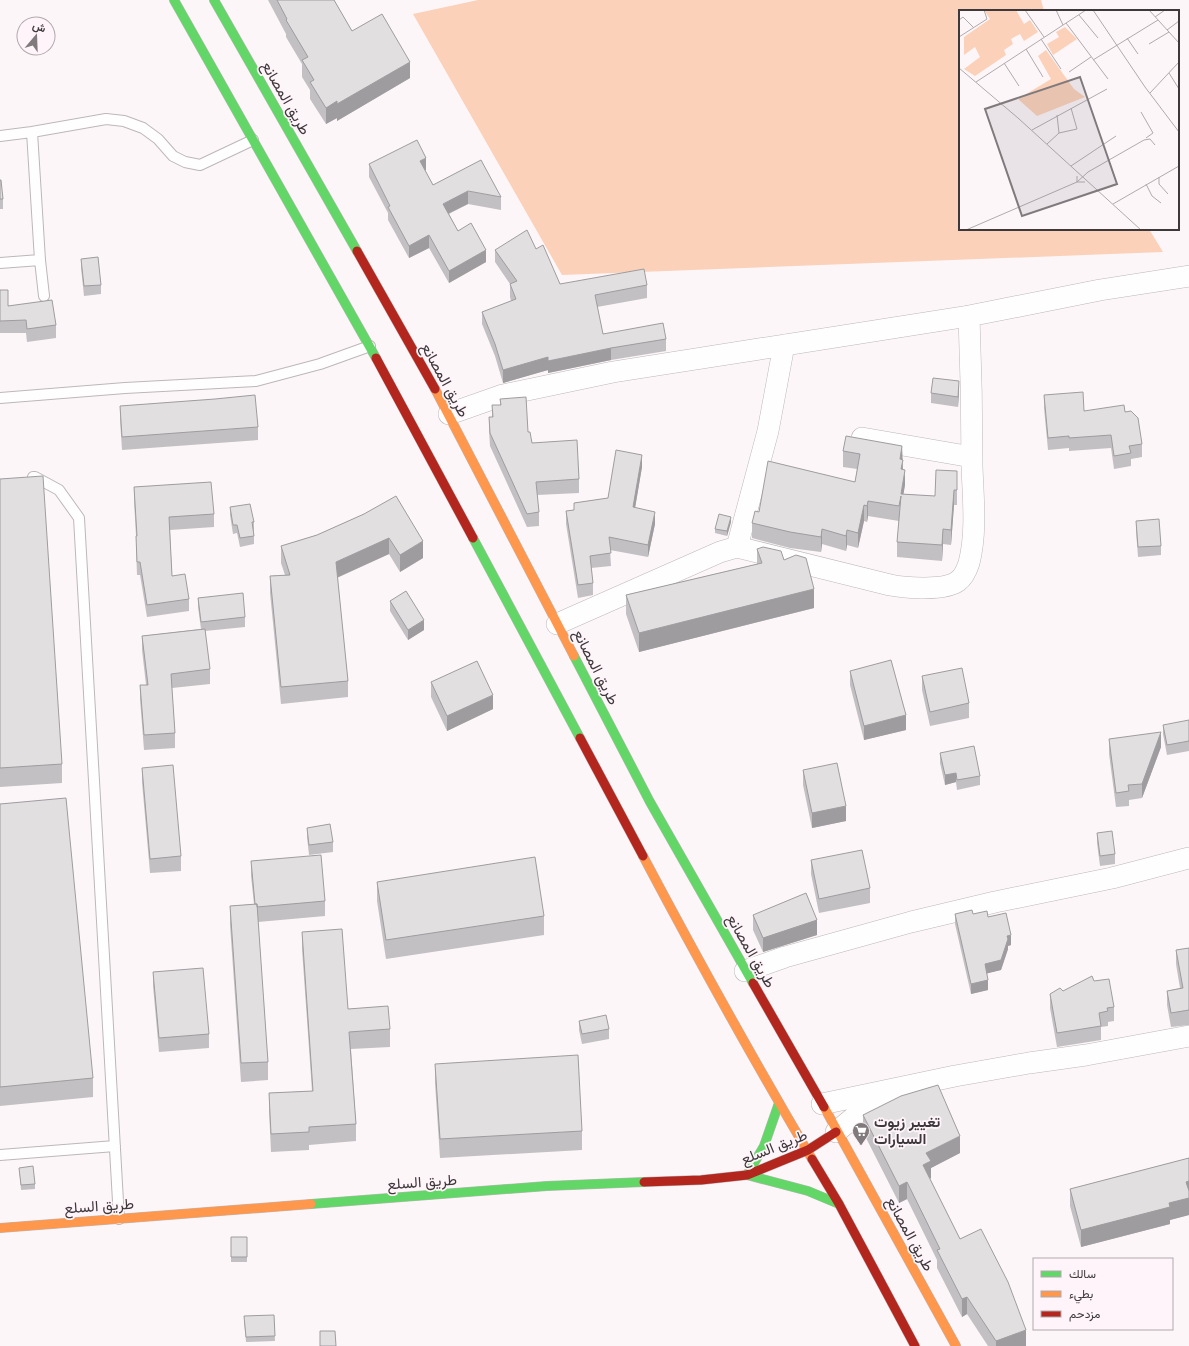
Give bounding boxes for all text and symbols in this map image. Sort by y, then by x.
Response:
inset map [959,10,1179,230]
north arrow [16,16,56,56]
text: ش [31,18,48,35]
street label: طريق المصانع [256,57,315,139]
street label: طريق المصانع [415,339,474,421]
street label: طريق المصانع [568,626,624,709]
street label: طريق المصانع [721,910,780,992]
place label: تغيير زيوت السيارات [874,1112,941,1148]
supermarket icon: تغيير زيوت السيارات [851,1121,871,1146]
street label: طريق السلع [738,1125,811,1170]
street label: طريق السلع [386,1170,458,1195]
street label: طريق المصانع [880,1193,939,1275]
street label: طريق السلع [63,1194,135,1219]
legend [1033,1258,1173,1330]
text: سالك [1069,1266,1096,1282]
text: بطيء [1069,1286,1093,1304]
text: مزدحم [1069,1306,1100,1322]

